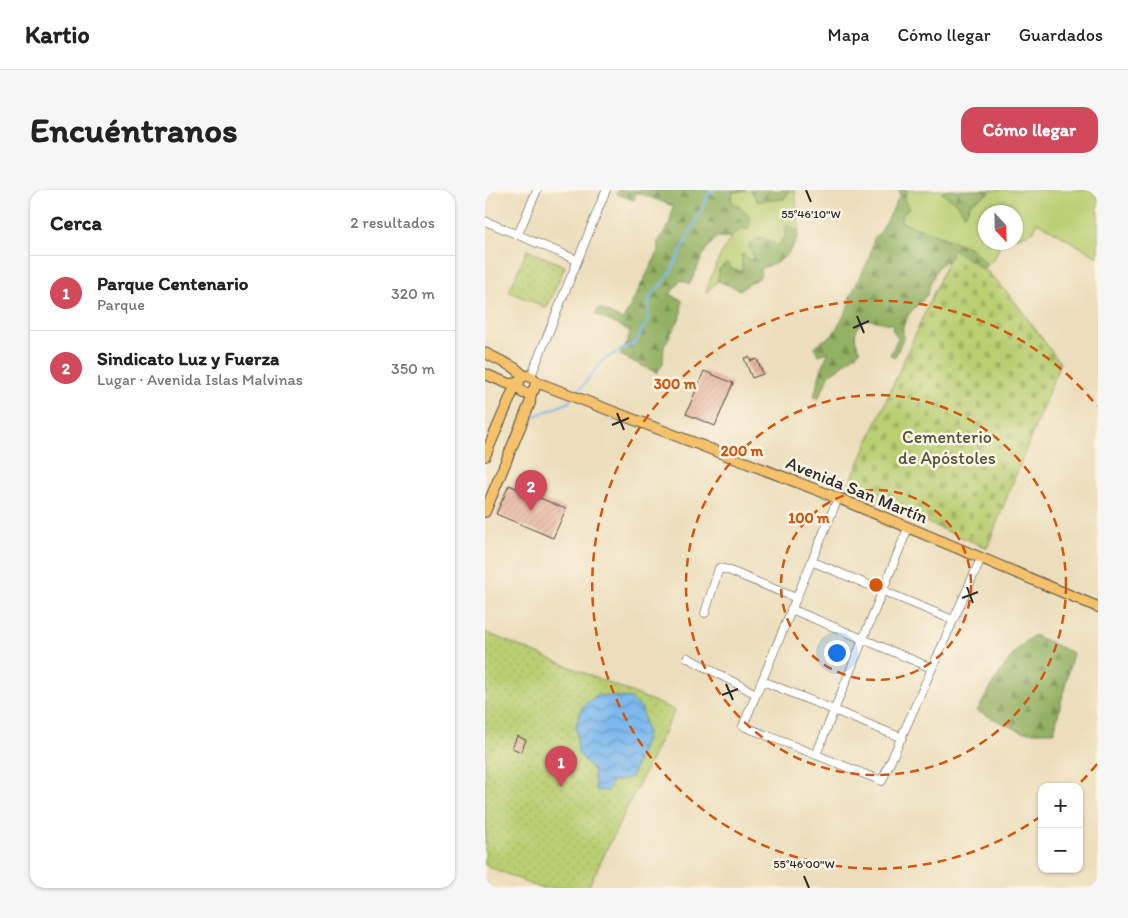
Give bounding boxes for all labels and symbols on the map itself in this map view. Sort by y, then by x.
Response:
north arrow [978,205,1023,250]
text: 55°46'10"W [781,207,841,221]
text: 300 m [654,375,697,393]
park label: Cementerio de Apóstoles [898,426,996,469]
text: 200 m [721,442,764,460]
street label: Avenida San Martín [783,452,931,528]
pin: 2 [515,470,547,511]
text: 100 m [788,509,830,527]
centre of rings [867,576,885,594]
your location [824,640,850,666]
pin: 1 [545,746,577,787]
text: 55°46'00"W [773,857,835,871]

